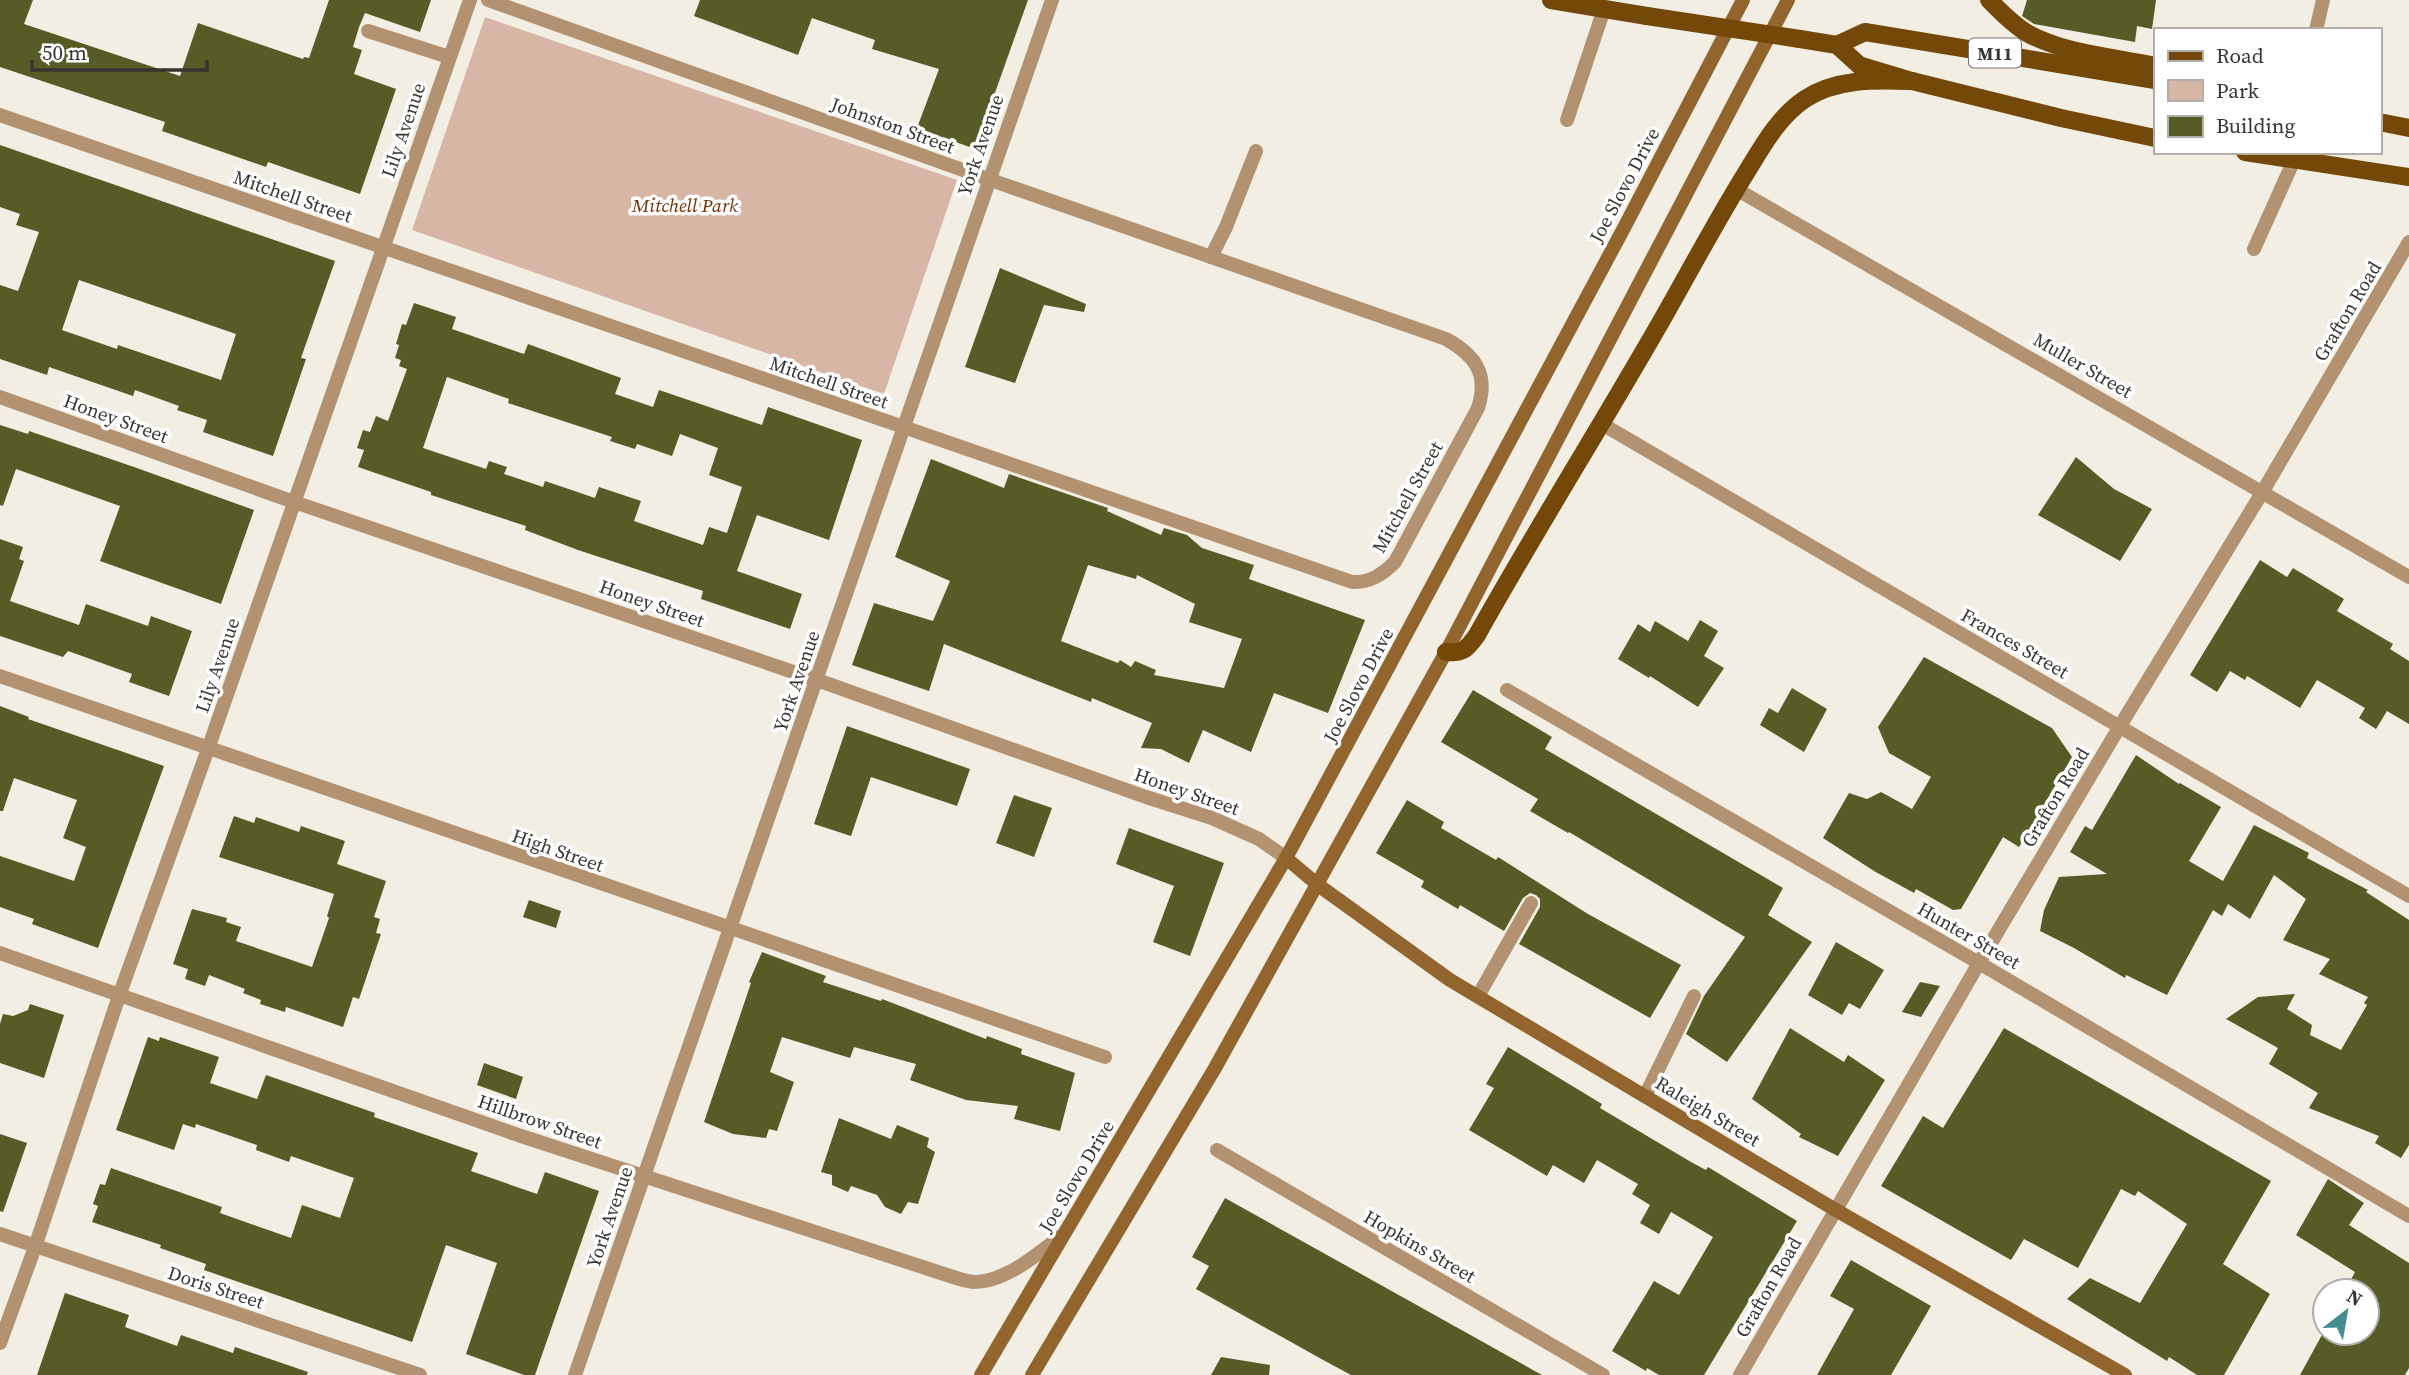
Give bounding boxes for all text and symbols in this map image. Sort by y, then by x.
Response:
scale bar [32,28,206,72]
legend [2154,28,2381,154]
text: 50 m [42,38,87,67]
road number: M11 [1969,38,2021,68]
text: Road [2216,41,2264,70]
text: Park [2216,76,2260,105]
street label: Lily Avenue [375,79,431,181]
street label: Johnston Street [827,90,959,160]
street label: York Avenue [950,91,1010,199]
text: Building [2216,111,2295,140]
street label: Joe Slovo Drive [1582,123,1665,248]
street label: Mitchell Street [230,164,357,229]
park label: Mitchell Park [631,192,738,218]
street label: Grafton Road [2307,256,2387,366]
street label: Muller Street [2029,326,2138,404]
street label: Mitchell Street [766,350,893,415]
street label: Honey Street [60,387,173,449]
street label: Mitchell Street [1366,436,1449,557]
street label: Honey Street [596,573,709,633]
street label: Frances Street [1956,602,2074,685]
street label: Lily Avenue [189,614,245,716]
street label: Joe Slovo Drive [1316,623,1399,748]
street label: York Avenue [766,627,826,735]
street label: Grafton Road [2015,742,2095,852]
street label: Honey Street [1131,761,1244,821]
street label: High Street [509,822,608,878]
street label: Hunter Street [1913,895,2026,975]
street label: Raleigh Street [1651,1070,1766,1153]
street label: Hillbrow Street [475,1088,606,1155]
street label: Joe Slovo Drive [1032,1115,1120,1238]
street label: York Avenue [579,1163,639,1271]
street label: Hopkins Street [1359,1203,1481,1289]
street label: Grafton Road [1729,1232,1807,1342]
street label: Doris Street [165,1259,268,1315]
north arrow [2311,1277,2381,1347]
text: N [2342,1283,2368,1312]

